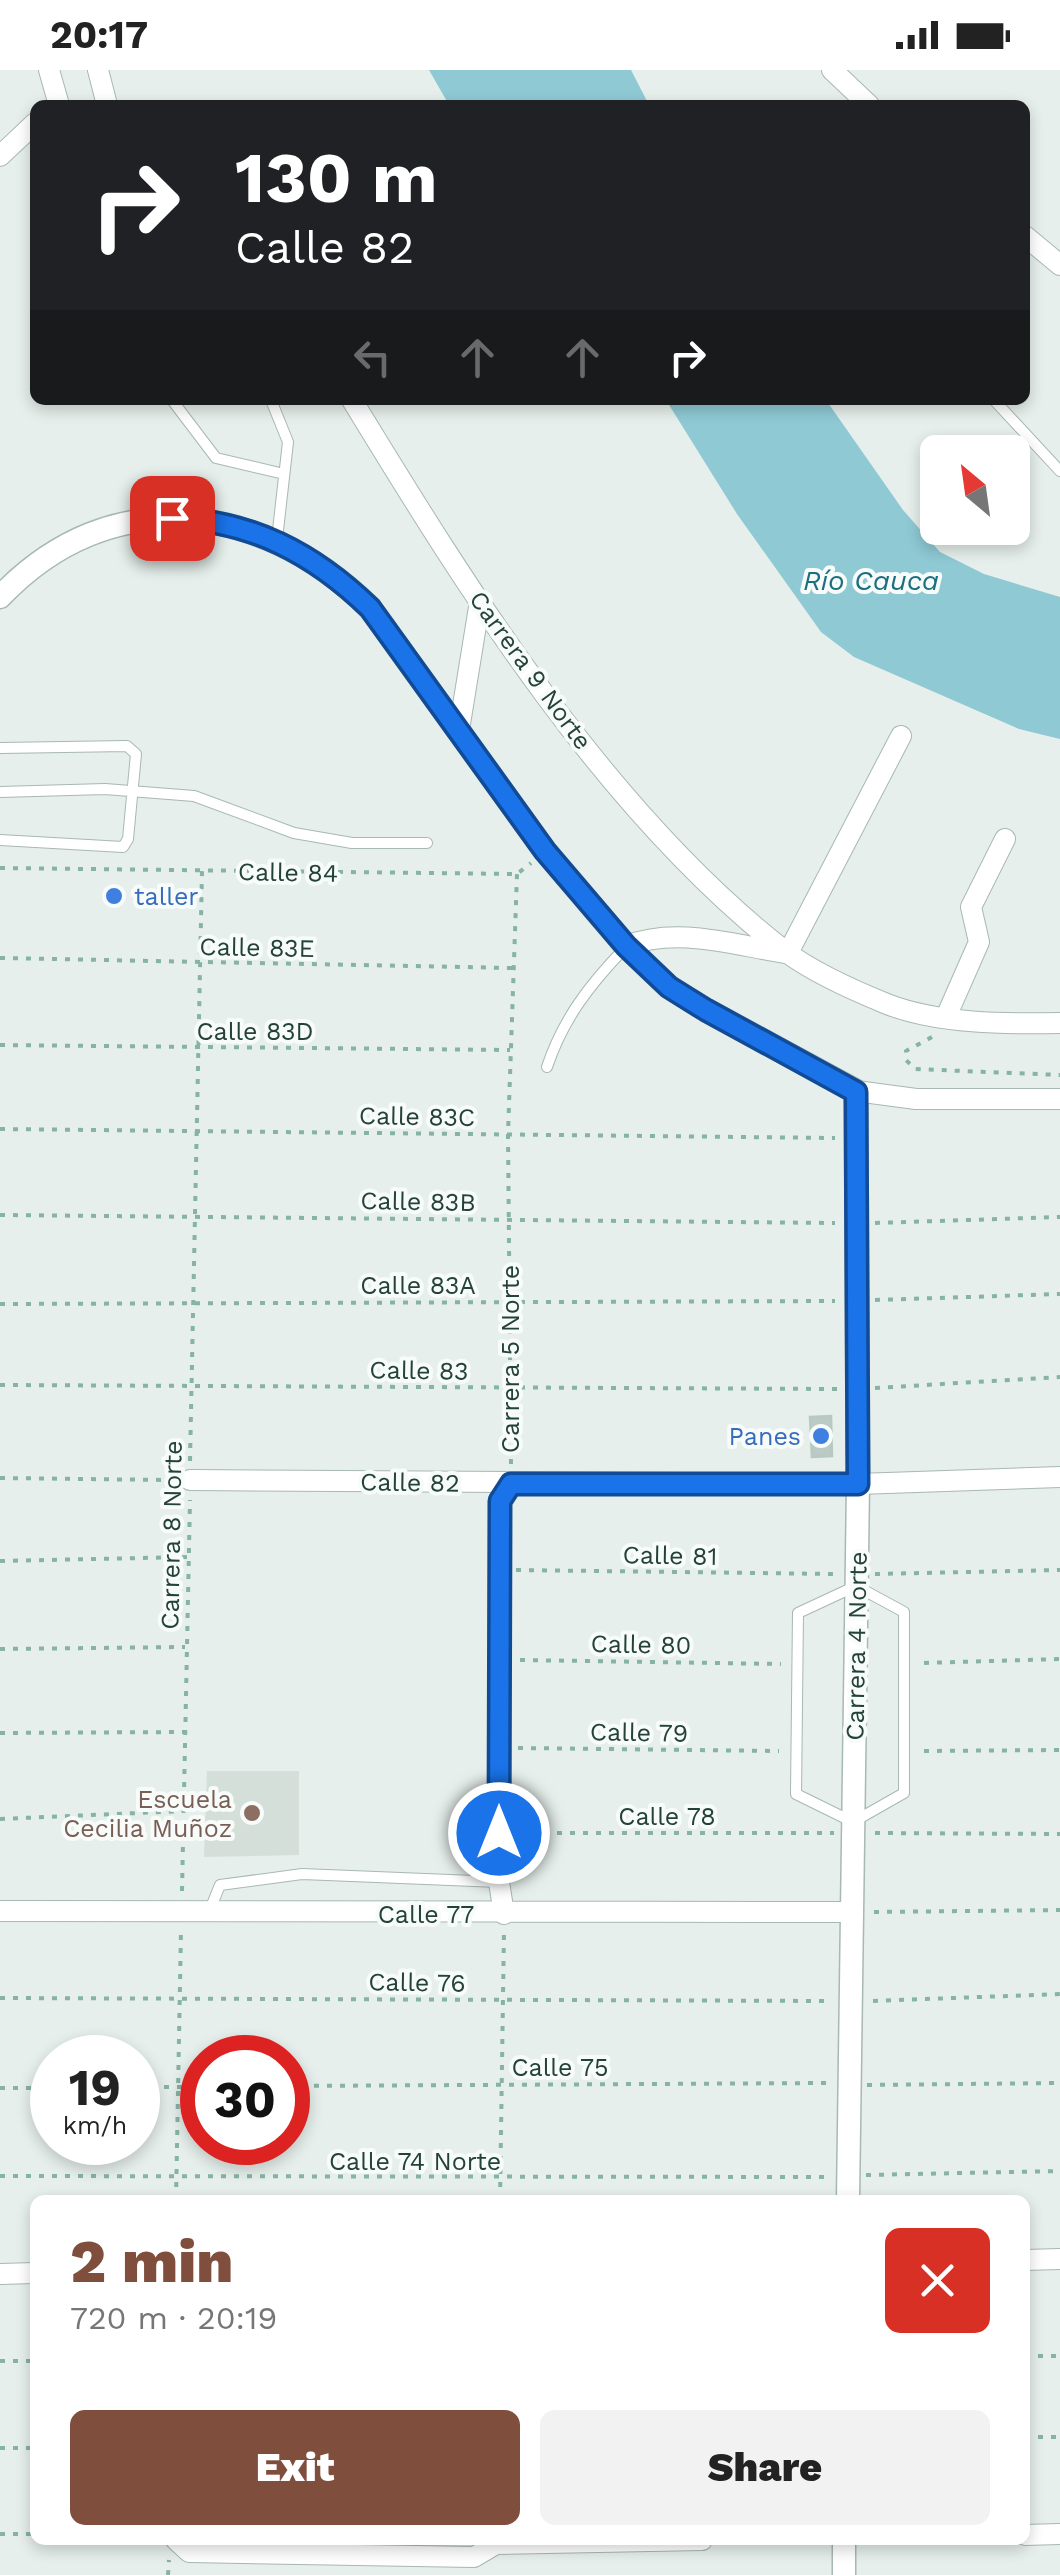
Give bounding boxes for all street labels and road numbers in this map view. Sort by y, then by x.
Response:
street label: Carrera 9 Norte [463,585,598,755]
street label: Calle 84 [238,857,338,888]
street label: Calle 83E [199,932,315,963]
street label: Calle 83D [196,1017,314,1046]
street label: Calle 83C [359,1101,475,1132]
street label: Calle 83B [360,1186,476,1217]
street label: Carrera 5 Norte [496,1265,525,1453]
street label: Calle 83A [360,1271,476,1300]
street label: Calle 83 [369,1355,469,1386]
street label: Carrera 8 Norte [155,1440,188,1630]
street label: Calle 82 [360,1467,460,1498]
street label: Calle 81 [622,1540,718,1571]
street label: Carrera 4 Norte [840,1551,873,1741]
street label: Calle 80 [590,1629,691,1660]
street label: Calle 79 [590,1717,688,1748]
street label: Calle 78 [618,1802,716,1831]
street label: Calle 77 [378,1900,474,1929]
street label: Calle 76 [368,1967,466,1998]
street label: Calle 75 [511,2053,609,2082]
street label: Calle 74 Norte [329,2147,501,2176]

